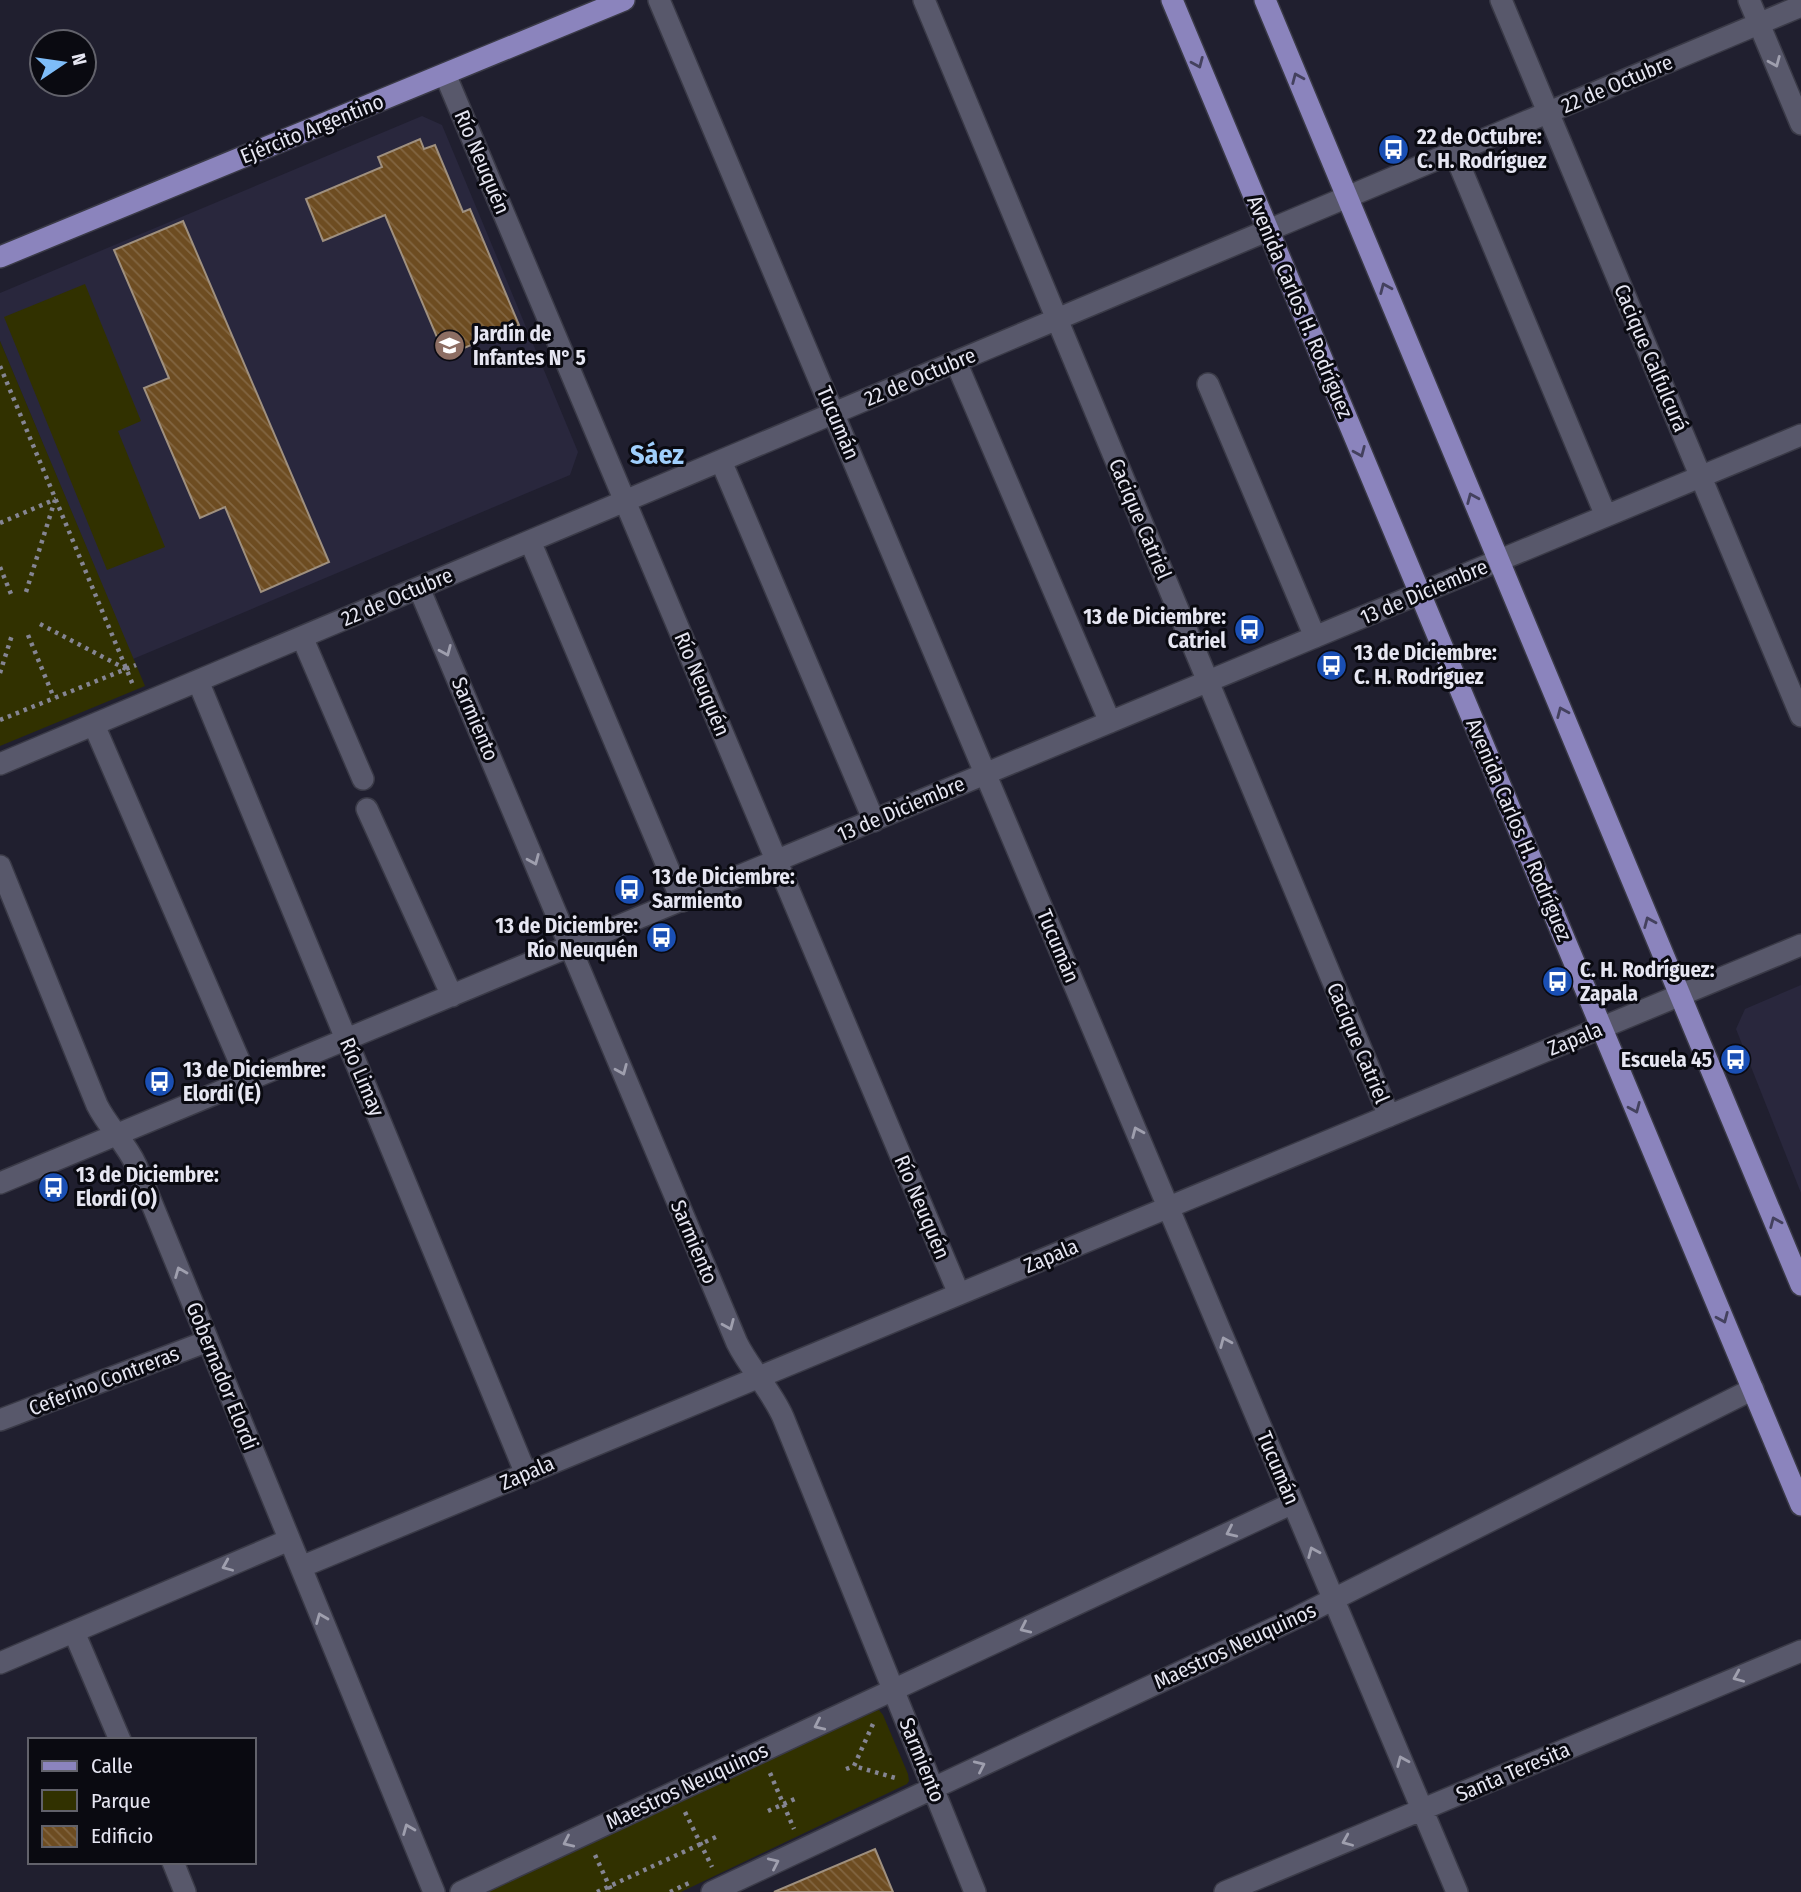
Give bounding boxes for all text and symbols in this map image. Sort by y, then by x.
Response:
north arrow [28,28,98,98]
street label: 22 de Octubre [1557,49,1677,119]
text: N [67,51,92,67]
one-way arrow [1767,55,1781,67]
one-way arrow [1190,56,1204,68]
one-way arrow [1292,73,1306,85]
street label: Ejército Argentino [236,88,388,170]
street label: Río Neuquén [448,106,516,218]
place label: 22 de Octubre: C. H. Rodríguez [1416,124,1547,174]
bus stop icon: 22 de Octubre: C. H. Rodríguez [1377,132,1411,166]
street label: Avenida Carlos H. Rodríguez [1241,192,1359,422]
street label: Cacique Calfulcurá [1608,280,1694,436]
one-way arrow [1379,282,1393,295]
place label: Jardín de Infantes N° 5 [472,321,586,371]
school or university icon: Jardín de Infantes N° 5 [433,329,467,363]
street label: 22 de Octubre [860,342,980,412]
street label: Tucumán [811,382,865,464]
district label: Sáez [630,438,684,471]
one-way arrow [1352,445,1366,457]
street label: Cacique Catriel [1103,455,1177,584]
one-way arrow [1467,492,1481,504]
street label: 13 de Diciembre [1356,554,1492,630]
street label: 22 de Octubre [337,562,457,632]
place label: 13 de Diciembre: Catriel [1083,604,1226,654]
bus stop icon: 13 de Diciembre: Catriel [1232,612,1266,646]
street label: Río Neuquén [668,628,736,740]
place label: 13 de Diciembre: C. H. Rodríguez [1354,640,1497,690]
one-way arrow [438,643,452,656]
bus stop icon: 13 de Diciembre: C. H. Rodríguez [1314,648,1348,682]
street label: Sarmiento [446,673,504,765]
one-way arrow [1556,706,1570,718]
street label: Avenida Carlos H. Rodríguez [1460,715,1578,945]
street label: 13 de Diciembre [833,771,969,847]
one-way arrow [526,853,540,866]
place label: 13 de Diciembre: Sarmiento [652,864,795,914]
bus stop icon: 13 de Diciembre: Sarmiento [612,872,646,906]
street label: Tucumán [1031,905,1085,987]
place label: 13 de Diciembre: Río Neuquén [495,913,638,963]
one-way arrow [1644,916,1658,928]
bus stop icon: 13 de Diciembre: Río Neuquén [644,921,678,955]
place label: C. H. Rodríguez: Zapala [1580,957,1715,1007]
bus stop icon: C. H. Rodríguez: Zapala [1540,965,1574,999]
street label: Cacique Catriel [1321,979,1395,1108]
street label: Zapala [1544,1016,1606,1062]
street label: Río Limay [334,1034,390,1121]
bus stop icon: Escuela 45 [1718,1043,1752,1077]
place label: Escuela 45 [1621,1047,1712,1073]
place label: 13 de Diciembre: Elordi (E) [183,1057,326,1107]
one-way arrow [614,1063,628,1075]
bus stop icon: 13 de Diciembre: Elordi (E) [143,1065,177,1099]
one-way arrow [1627,1102,1641,1114]
one-way arrow [1131,1127,1145,1139]
street label: Río Neuquén [888,1151,956,1263]
place label: 13 de Diciembre: Elordi (O) [76,1162,219,1212]
bus stop icon: 13 de Diciembre: Elordi (O) [36,1170,70,1204]
street label: Sarmiento [665,1196,723,1288]
one-way arrow [1769,1217,1783,1229]
street label: Zapala [1020,1233,1082,1279]
one-way arrow [174,1266,188,1278]
street label: Gobernador Elordi [180,1298,264,1454]
one-way arrow [1715,1311,1729,1324]
one-way arrow [721,1318,735,1330]
one-way arrow [1219,1337,1233,1349]
street label: Ceferino Contreras [25,1340,183,1422]
street label: Tucumán [1251,1427,1305,1509]
street label: Zapala [496,1450,558,1496]
one-way arrow [1226,1524,1238,1538]
one-way arrow [1308,1546,1322,1558]
one-way arrow [221,1558,233,1572]
street label: Maestros Neuquinos [1150,1597,1320,1695]
one-way arrow [316,1613,330,1625]
one-way arrow [1020,1620,1032,1634]
one-way arrow [1733,1669,1745,1683]
street label: Sarmiento [893,1714,951,1806]
one-way arrow [814,1716,826,1730]
street label: Santa Teresita [1452,1736,1574,1808]
street label: Maestros Neuquinos [602,1737,772,1835]
legend [28,1738,256,1864]
text: Calle [91,1753,133,1779]
one-way arrow [1396,1756,1410,1768]
one-way arrow [973,1760,985,1774]
text: Parque [91,1788,151,1814]
text: Edificio [91,1823,153,1849]
one-way arrow [402,1824,416,1836]
one-way arrow [1342,1833,1355,1847]
one-way arrow [563,1834,576,1848]
one-way arrow [767,1857,779,1871]

